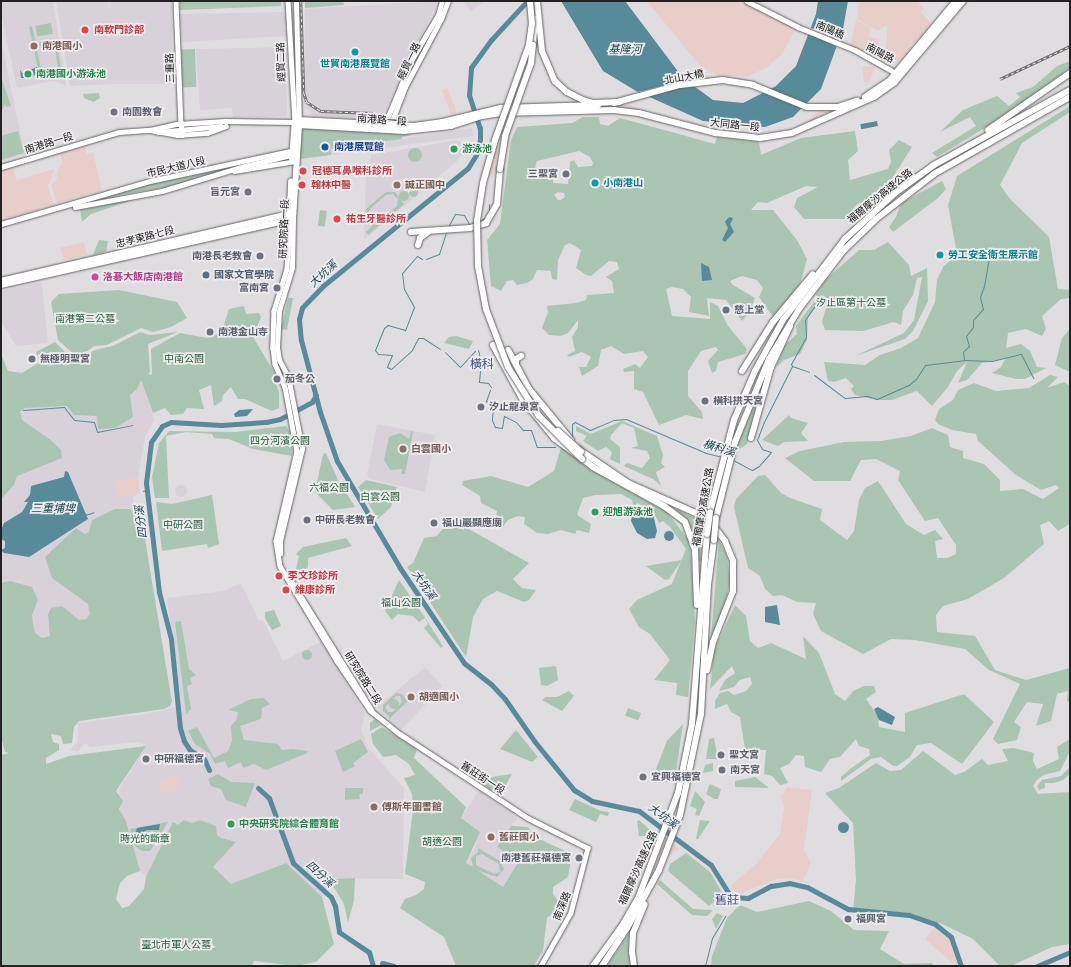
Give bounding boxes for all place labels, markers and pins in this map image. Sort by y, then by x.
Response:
marker: 南軟門診部 [79,24,91,36]
place label: 南軟門診部 [94,24,144,36]
place label: 南港國小 [42,40,82,52]
marker: 南港國小 [29,41,39,51]
marker: 世貿南港展覽館 [350,47,360,57]
place label: 世貿南港展覽館 [320,58,390,70]
place label: 南港國小游泳池 [36,68,106,80]
marker: 南港國小游泳池 [23,69,33,79]
place label: 南園教會 [122,106,162,118]
marker: 南園教會 [109,107,119,117]
marker: 南港展覽館 [319,141,331,153]
place label: 南港展覽館 [334,141,384,153]
place label: 游泳池 [462,143,492,155]
marker: 游泳池 [449,144,459,154]
marker: 冠德耳鼻喉科診所 [297,165,309,177]
place label: 冠德耳鼻喉科診所 [312,165,392,177]
place label: 三聖宮 [528,168,558,180]
marker: 三聖宮 [561,169,571,179]
place label: 小南港山 [603,177,643,189]
marker: 小南港山 [590,178,600,188]
marker: 翰林中醫 [296,179,308,191]
place label: 翰林中醫 [311,179,351,191]
place label: 誠正國中 [405,179,445,191]
marker: 誠正國中 [392,180,402,190]
place label: 旨元宮 [210,186,240,198]
marker: 旨元宮 [243,187,253,197]
marker: 祐生牙醫診所 [331,213,343,225]
place label: 祐生牙醫診所 [346,213,406,225]
place label: 勞工安全衛生展示館 [948,249,1038,261]
place label: 南港長老教會 [192,250,252,262]
marker: 勞工安全衛生展示館 [935,250,945,260]
marker: 南港長老教會 [255,251,265,261]
place label: 國家文官學院 [214,269,274,281]
marker: 國家文官學院 [201,270,211,280]
place label: 洛碁大飯店南港館 [103,271,183,283]
marker: 洛碁大飯店南港館 [90,272,100,282]
place label: 富南宮 [239,282,269,294]
marker: 富南宮 [272,283,282,293]
place label: 慈上堂 [734,304,764,316]
marker: 慈上堂 [721,305,731,315]
place label: 南港金山寺 [218,326,268,338]
marker: 南港金山寺 [205,327,215,337]
place label: 無極明聖宮 [40,353,90,365]
marker: 無極明聖宮 [27,354,37,364]
place label: 茄冬公 [285,373,315,385]
marker: 茄冬公 [272,374,282,384]
place label: 橫科拱天宮 [713,395,763,407]
marker: 橫科拱天宮 [700,396,710,406]
place label: 汐止龍泉宮 [489,401,539,413]
marker: 汐止龍泉宮 [476,402,486,412]
place label: 白雲國小 [411,443,451,455]
marker: 白雲國小 [398,444,408,454]
place label: 迎旭游泳池 [603,506,653,518]
marker: 迎旭游泳池 [590,507,600,517]
place label: 中研長老教會 [315,514,375,526]
marker: 中研長老教會 [302,515,312,525]
place label: 福山巖顯應廟 [442,517,502,529]
marker: 福山巖顯應廟 [429,518,439,528]
marker: 李文珍診所 [273,570,285,582]
place label: 李文珍診所 [288,570,338,582]
marker: 維康診所 [280,584,292,596]
place label: 維康診所 [295,584,335,596]
place label: 胡適國小 [419,691,459,703]
marker: 胡適國小 [406,692,416,702]
place label: 聖文宮 [729,749,759,761]
marker: 聖文宮 [716,750,726,760]
place label: 中研福德宮 [154,753,204,765]
marker: 中研福德宮 [141,754,151,764]
place label: 南天宮 [730,764,760,776]
marker: 南天宮 [717,765,727,775]
place label: 宜興福德宮 [651,771,701,783]
marker: 宜興福德宮 [638,772,648,782]
place label: 傅斯年圖書館 [382,801,442,813]
marker: 傅斯年圖書館 [369,802,379,812]
place label: 中央研究院綜合體育館 [239,818,339,830]
marker: 中央研究院綜合體育館 [226,819,236,829]
place label: 舊莊國小 [499,831,539,843]
marker: 舊莊國小 [486,832,496,842]
place label: 南港舊莊福德宮 [501,852,571,864]
marker: 南港舊莊福德宮 [574,853,584,863]
place label: 福興宮 [856,913,886,925]
marker: 福興宮 [843,914,853,924]

